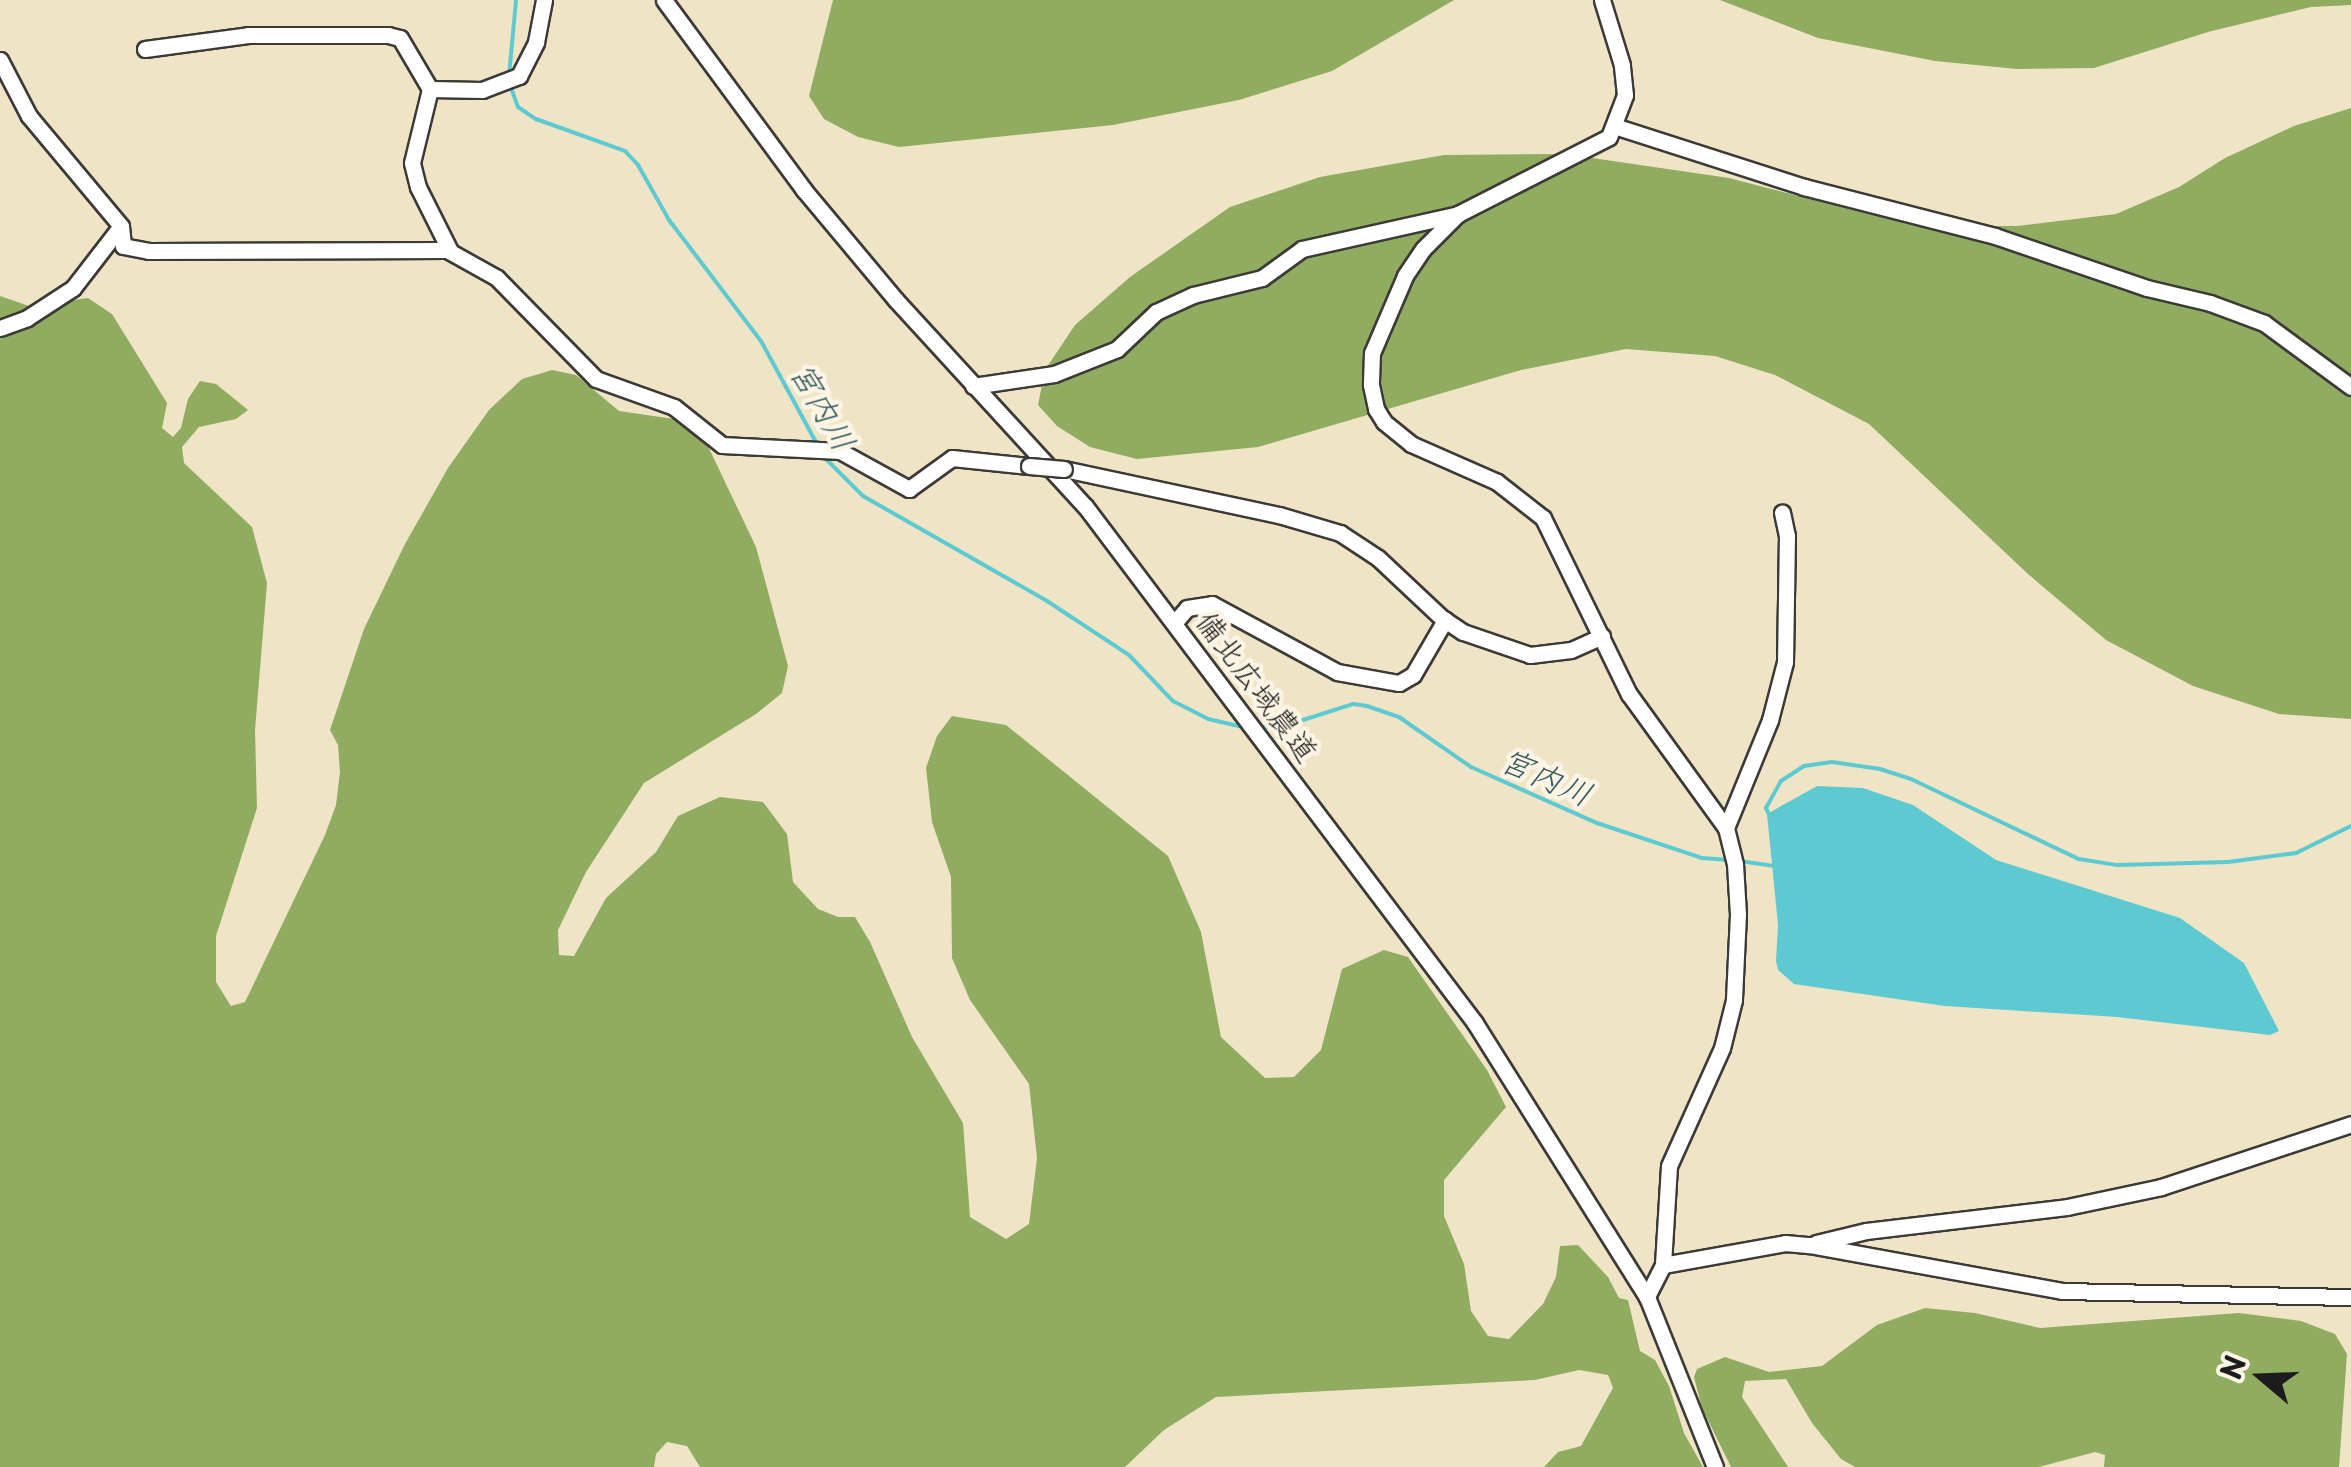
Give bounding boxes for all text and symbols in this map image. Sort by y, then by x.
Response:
water label: 宮内川 [783,355,865,457]
street label: 備北広域農道 [1189,603,1327,769]
water label: 宮内川 [1495,739,1599,813]
north arrow [2211,1327,2311,1427]
text: N [2208,1350,2256,1385]

